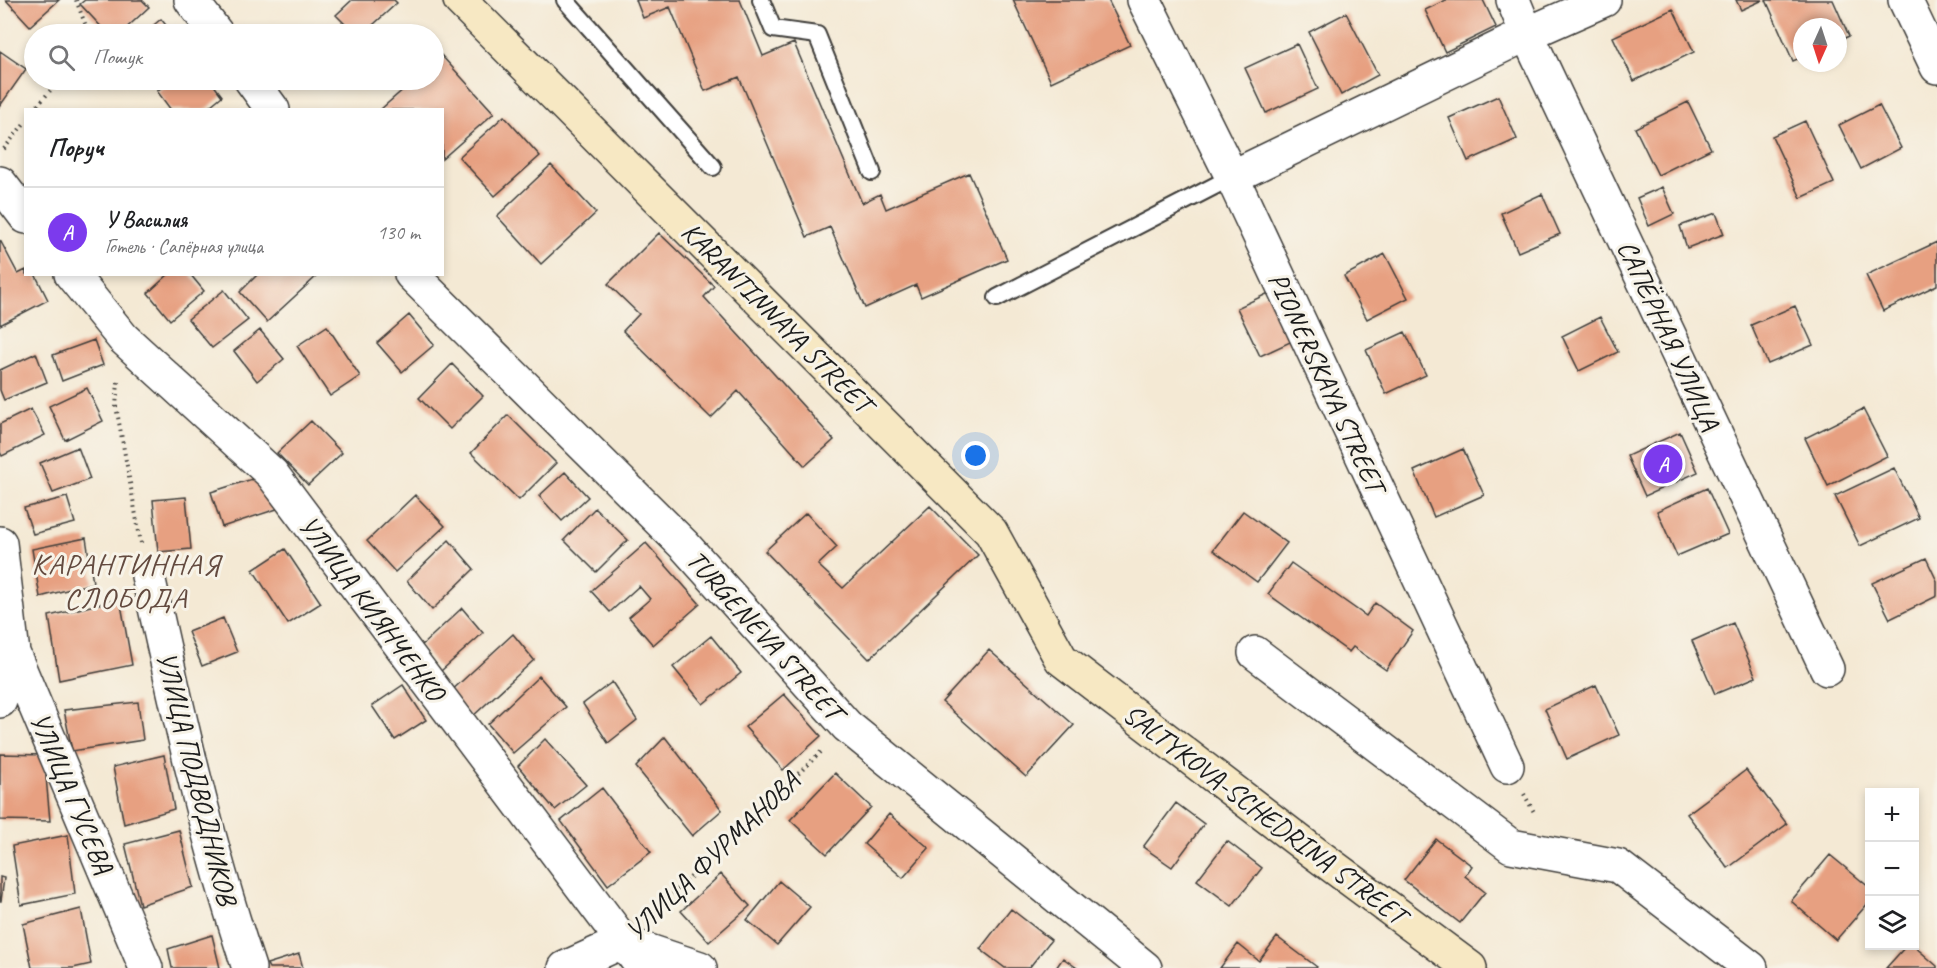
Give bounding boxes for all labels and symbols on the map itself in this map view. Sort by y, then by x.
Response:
north arrow [1793,18,1847,72]
street label: KARANTINNAYA STREET [674,214,885,425]
street label: САПЁРНАЯ УЛИЦА [1610,235,1729,436]
street label: PIONERSKAYA STREET [1261,267,1396,503]
your location [961,441,990,470]
pin: A [1644,442,1682,486]
street label: УЛИЦА КИЯНЧЕНКО [291,509,455,710]
street label: TURGENEVA STREET [679,543,856,733]
district label: КАРАНТИННАЯ СЛОБОДА [32,545,223,617]
street label: УЛИЦА ПОДВОДНИКОВ [149,648,246,911]
street label: SALTYKOVA-SCHEDRINA STREET [1116,696,1419,936]
street label: УЛИЦА ГУСЕВА [22,707,122,880]
street label: УЛИЦА ФУРМАНОВА [617,762,808,948]

